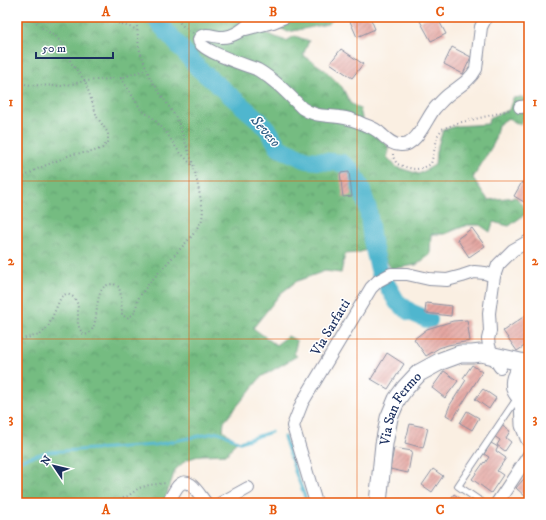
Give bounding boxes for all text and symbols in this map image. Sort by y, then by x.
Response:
text: A [101,4,111,20]
text: B [269,4,277,20]
text: C [436,4,445,20]
scale bar [36,34,113,60]
text: 50 m [42,41,66,56]
text: 1 [9,94,14,110]
text: 1 [533,94,538,110]
water label: Seveso [246,111,285,152]
text: 2 [8,253,15,269]
text: 2 [532,253,539,269]
street label: Via Sarfatti [306,296,355,360]
street label: Via San Fermo [376,368,426,448]
text: 3 [9,411,14,427]
text: 3 [533,411,538,427]
north arrow [34,446,74,486]
text: N [38,453,55,469]
text: A [101,502,111,518]
text: B [269,502,277,518]
text: C [436,502,445,518]

